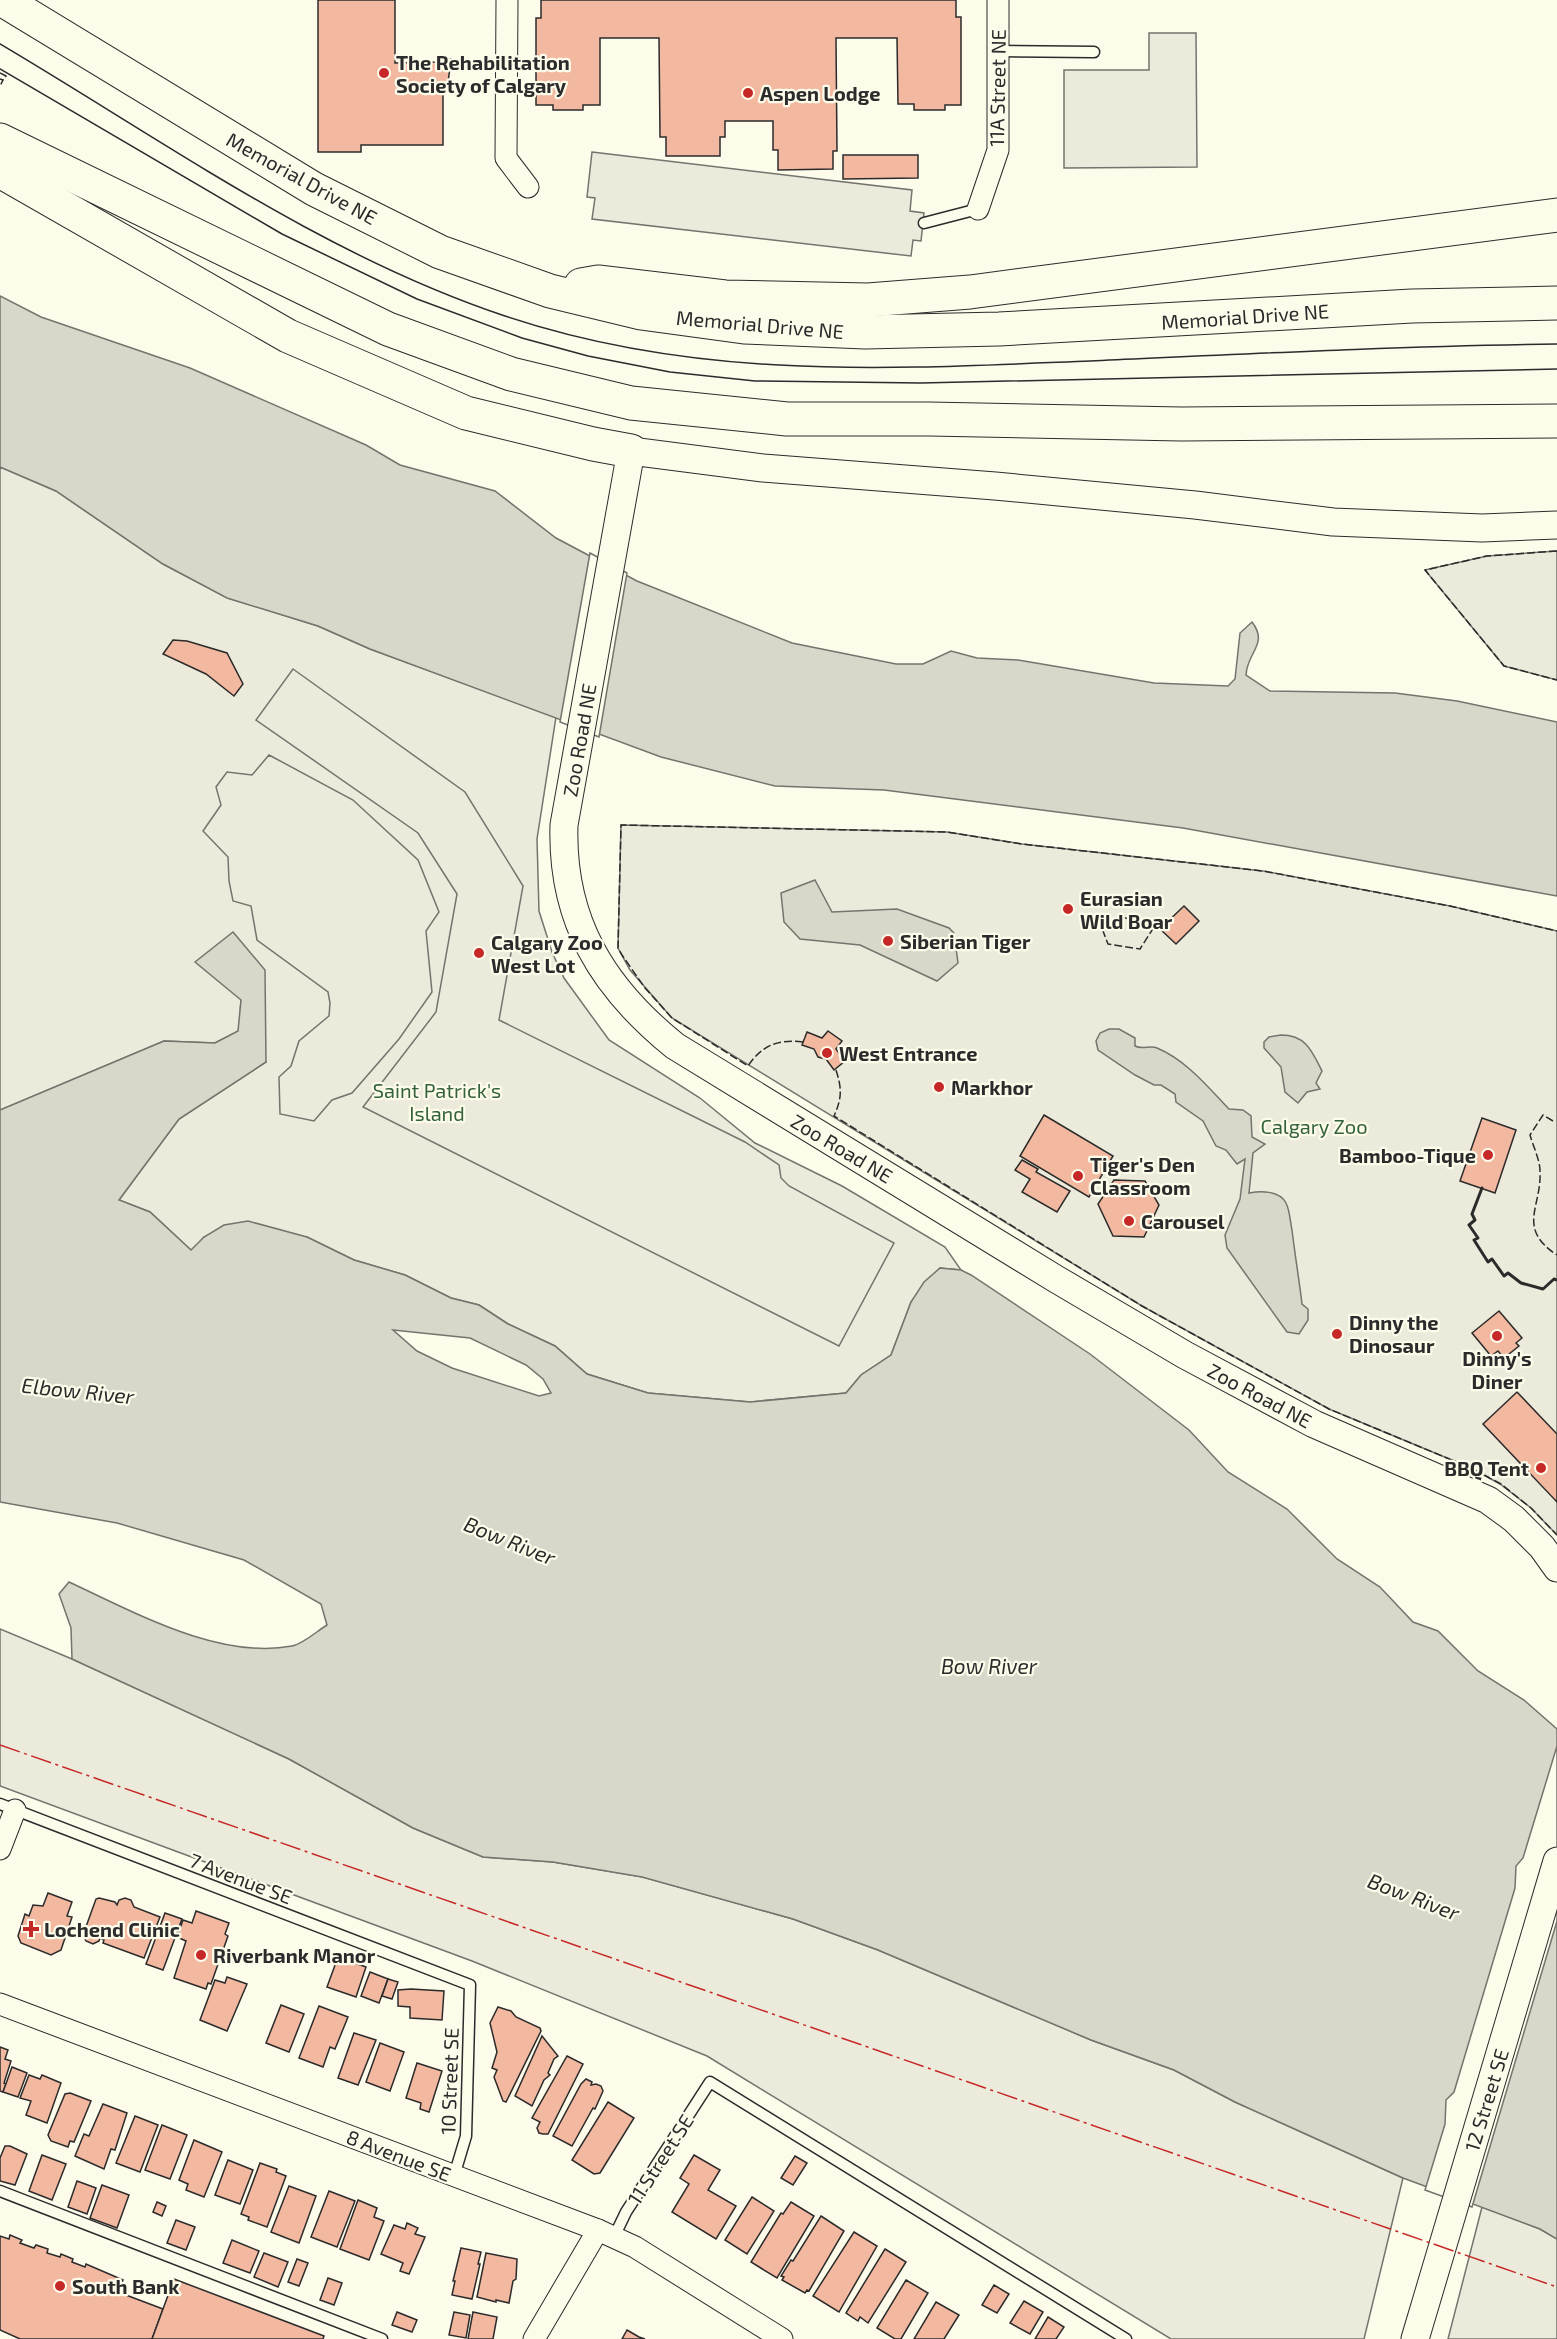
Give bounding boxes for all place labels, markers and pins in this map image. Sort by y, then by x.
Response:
place label: The Rehabilitation Society of Calgary [396,50,570,98]
marker: The Rehabilitation Society of Calgary [377,66,391,80]
place label: Aspen Lodge [760,81,881,105]
marker: Aspen Lodge [741,86,755,100]
place label: Eurasian Wild Boar [1080,886,1173,933]
marker: Eurasian Wild Boar [1061,902,1075,916]
place label: Siberian Tiger [900,929,1031,953]
place label: Calgary Zoo West Lot [491,930,603,977]
marker: Siberian Tiger [881,934,895,948]
marker: Calgary Zoo West Lot [472,946,486,960]
place label: West Entrance [839,1041,978,1065]
marker: West Entrance [820,1046,834,1060]
place label: Markhor [951,1075,1033,1099]
marker: Markhor [932,1080,946,1094]
place label: Bamboo-Tique [1339,1143,1476,1167]
marker: Bamboo-Tique [1481,1148,1495,1162]
place label: Tiger's Den Classroom [1090,1152,1195,1199]
marker: Tiger's Den Classroom [1071,1169,1085,1183]
place label: Carousel [1141,1209,1225,1233]
marker: Carousel [1122,1214,1136,1228]
place label: Dinny the Dinosaur [1349,1310,1439,1357]
marker: Dinny the Dinosaur [1330,1327,1344,1341]
marker: Dinny's Diner [1490,1329,1504,1343]
place label: Dinny's Diner [1462,1346,1532,1393]
place label: BBQ Tent [1444,1456,1529,1481]
marker: BBQ Tent [1534,1461,1548,1475]
place label: Lochend Clinic [44,1917,180,1941]
marker: Lochend Clinic [22,1920,40,1938]
place label: Riverbank Manor [213,1943,376,1967]
marker: Riverbank Manor [194,1948,208,1962]
place label: South Bank [72,2274,180,2298]
marker: South Bank [53,2279,67,2293]

